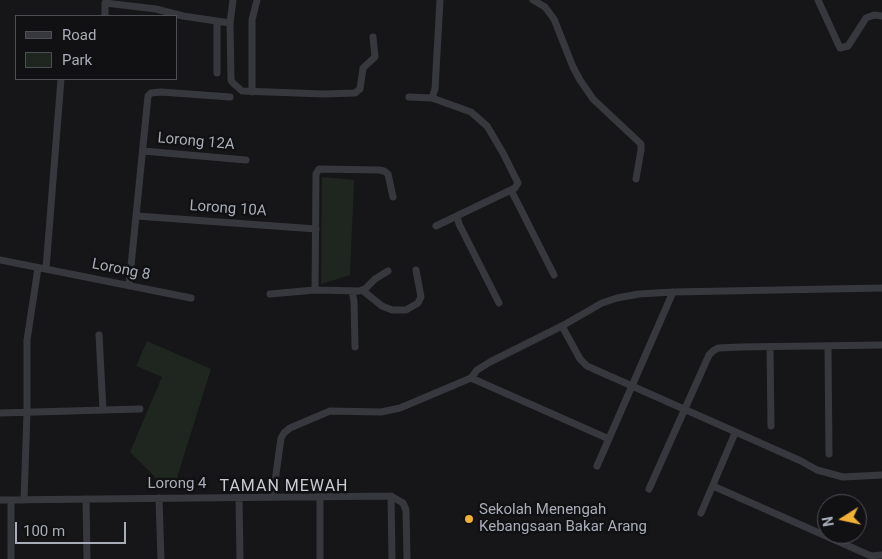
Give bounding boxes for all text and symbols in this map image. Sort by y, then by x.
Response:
legend [15,15,178,80]
text: Road [62,26,96,44]
text: Park [62,51,92,69]
street label: Lorong 12A [157,130,235,154]
street label: Lorong 10A [189,197,267,221]
street label: Lorong 8 [90,256,152,284]
street label: Lorong 4 [148,475,206,493]
district label: TAMAN MEWAH [218,477,350,497]
north arrow [817,494,867,544]
place label: Sekolah Menengah Kebangsaan Bakar Arang [479,501,647,536]
scale bar [18,512,129,544]
marker: Sekolah Menengah Kebangsaan Bakar Arang [463,513,475,525]
text: N [819,515,837,528]
text: 100 m [23,522,65,540]

